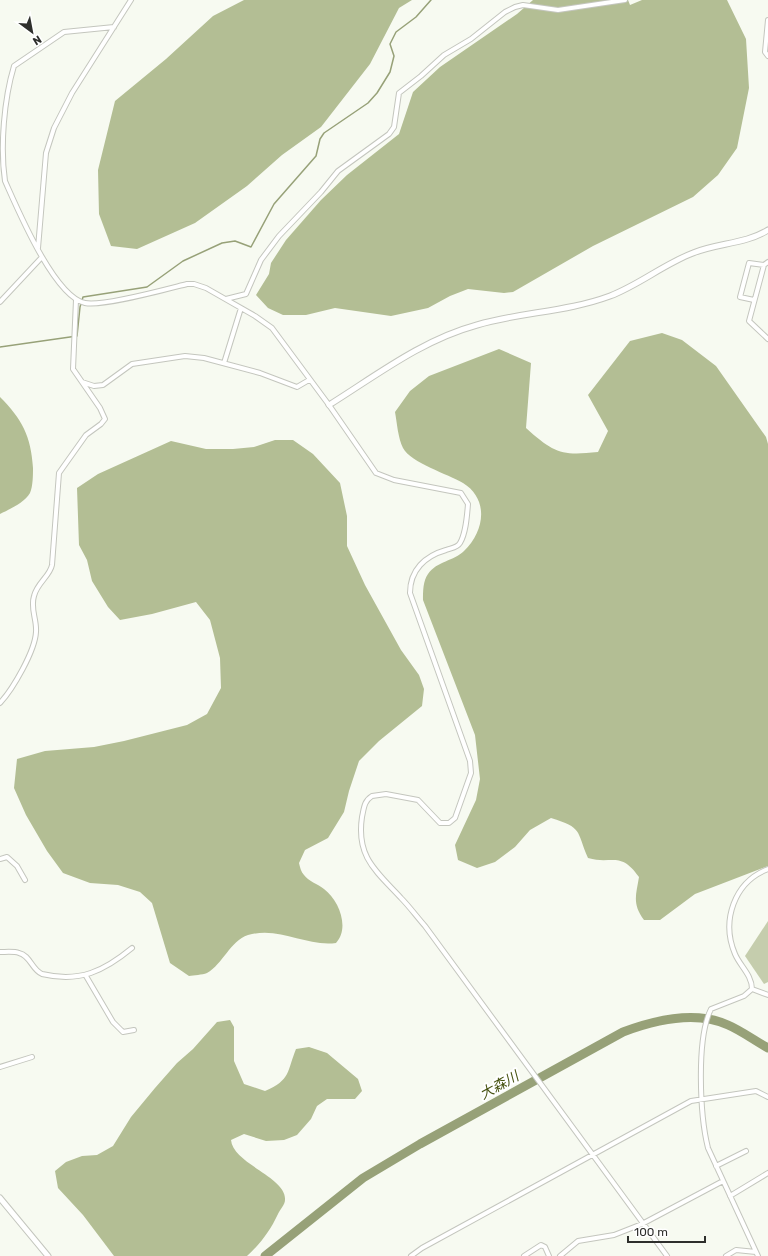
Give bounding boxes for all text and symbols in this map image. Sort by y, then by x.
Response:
north arrow [12,12,52,52]
text: N [30,32,44,48]
water label: 大森川 [477,1067,523,1103]
scale bar [628,1218,705,1244]
text: 100 m [634,1225,668,1239]

